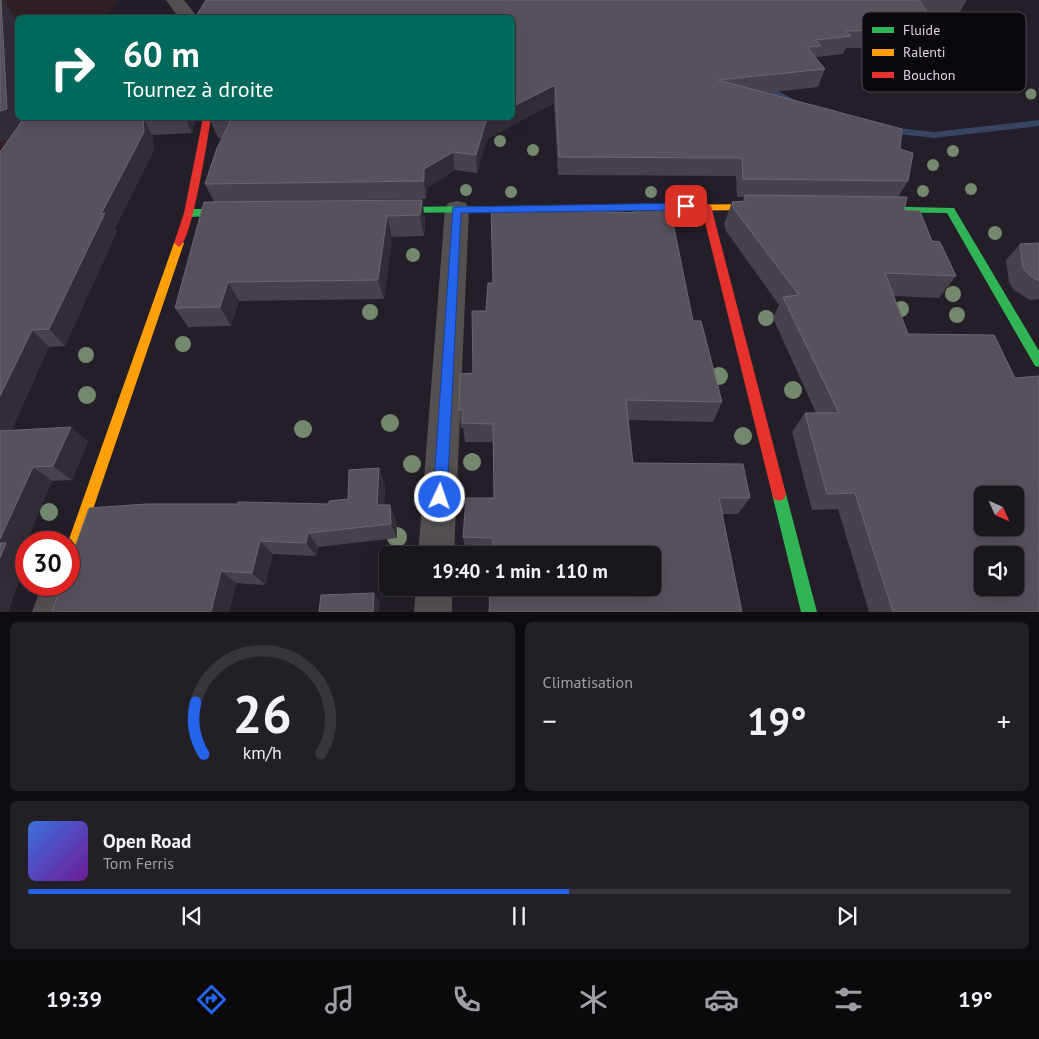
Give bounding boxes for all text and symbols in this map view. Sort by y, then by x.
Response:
legend [862,12,1026,92]
text: Fluide [903,21,940,39]
text: 60 m [123,31,200,77]
icon: right [40,35,105,100]
text: Ralenti [903,43,946,61]
text: Bouchon [903,66,955,84]
text: Tournez à droite [123,75,274,103]
pin [665,185,707,227]
icon: arrive [672,192,700,220]
position arrow [413,470,465,522]
north arrow [974,486,1024,536]
map controls [974,486,1024,596]
speed limit sign: 30 [15,531,80,596]
button: sound [974,546,1024,596]
text: 19:40 · 1 min · 110 m [432,559,608,583]
text: Climatisation [543,672,633,692]
text: 26 [233,680,292,747]
text: 19° [747,696,807,745]
text: − [543,702,557,739]
text: + [997,702,1011,739]
text: km/h [243,741,282,764]
text: Open Road [103,829,191,853]
text: Tom Ferris [103,853,174,873]
icon: previous [178,902,206,930]
icon: pause [505,902,533,930]
icon: next [833,902,861,930]
icon: directions [194,982,229,1017]
icon: music [322,982,357,1017]
icon: phone [449,982,484,1017]
icon: climate [576,982,611,1017]
icon: car [704,982,739,1017]
icon: filters [831,982,866,1017]
text: 19:39 [46,985,102,1013]
text: 19° [958,985,993,1013]

